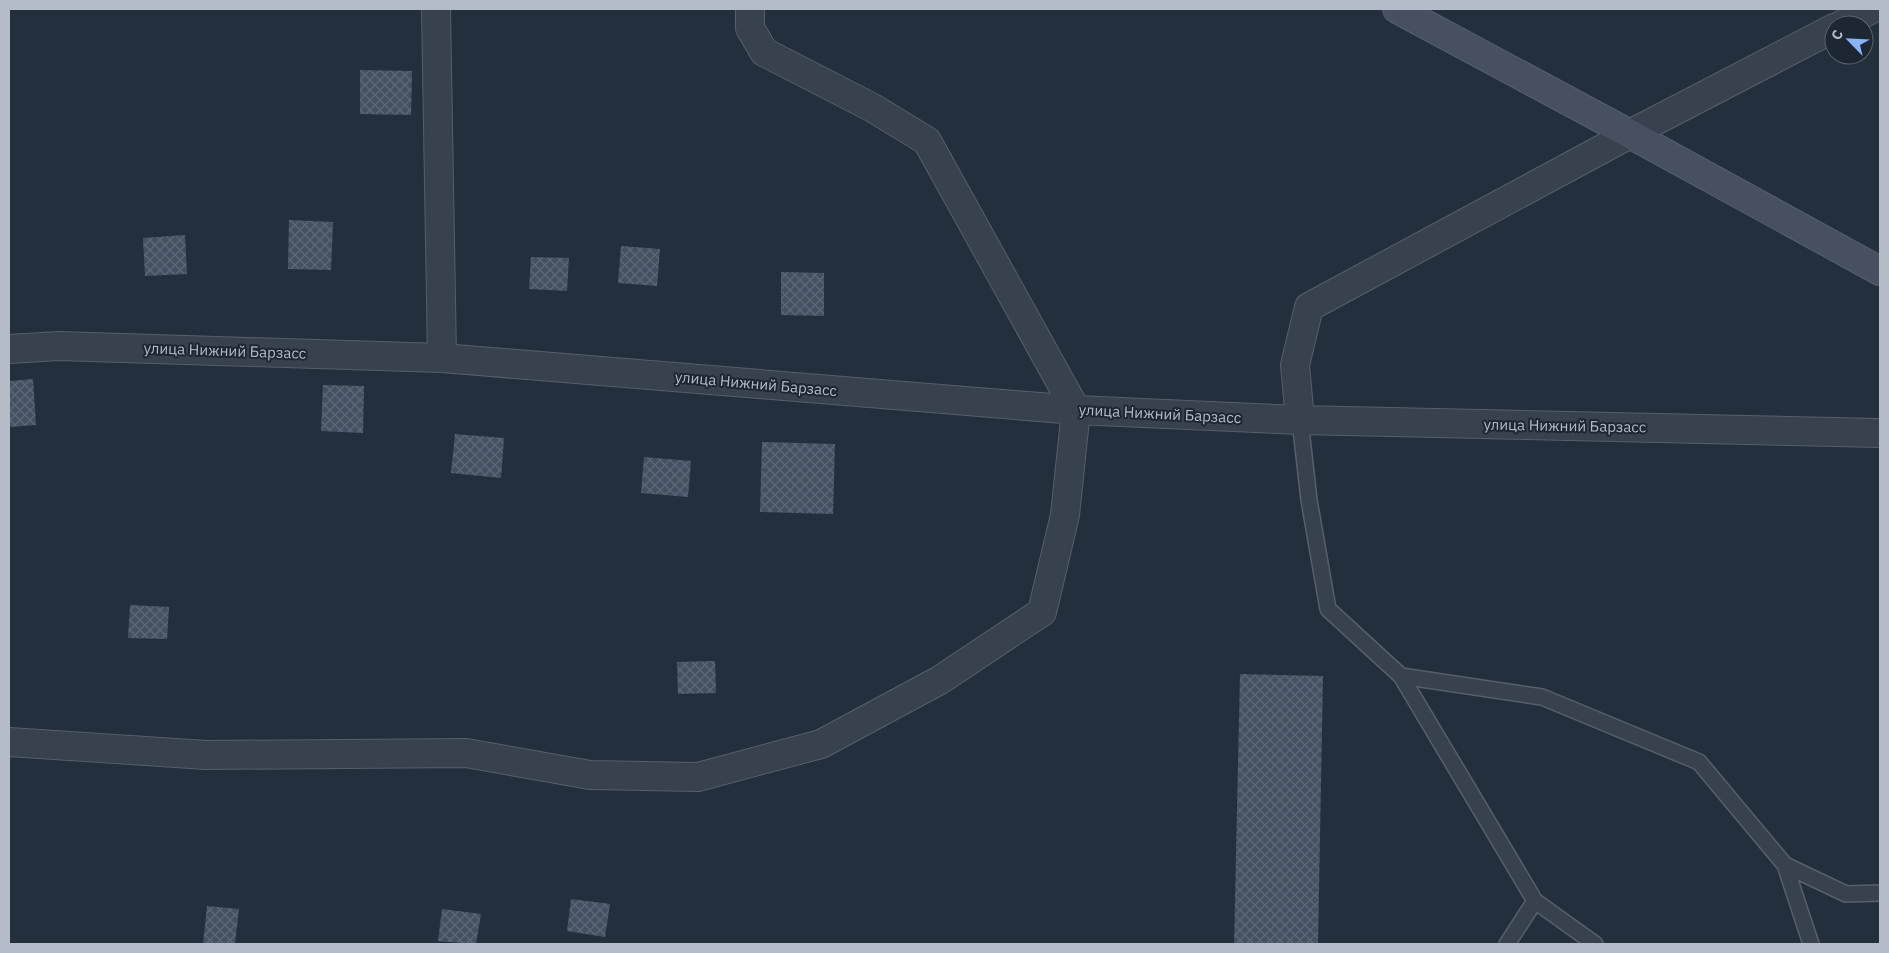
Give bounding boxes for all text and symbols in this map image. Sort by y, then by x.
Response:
north arrow [1824,15,1874,65]
text: С [1827,27,1847,43]
street label: улица Нижний Барзасс [143,338,307,363]
street label: улица Нижний Барзасс [674,367,838,400]
street label: улица Нижний Барзасс [1078,400,1242,427]
street label: улица Нижний Барзасс [1483,415,1647,436]

